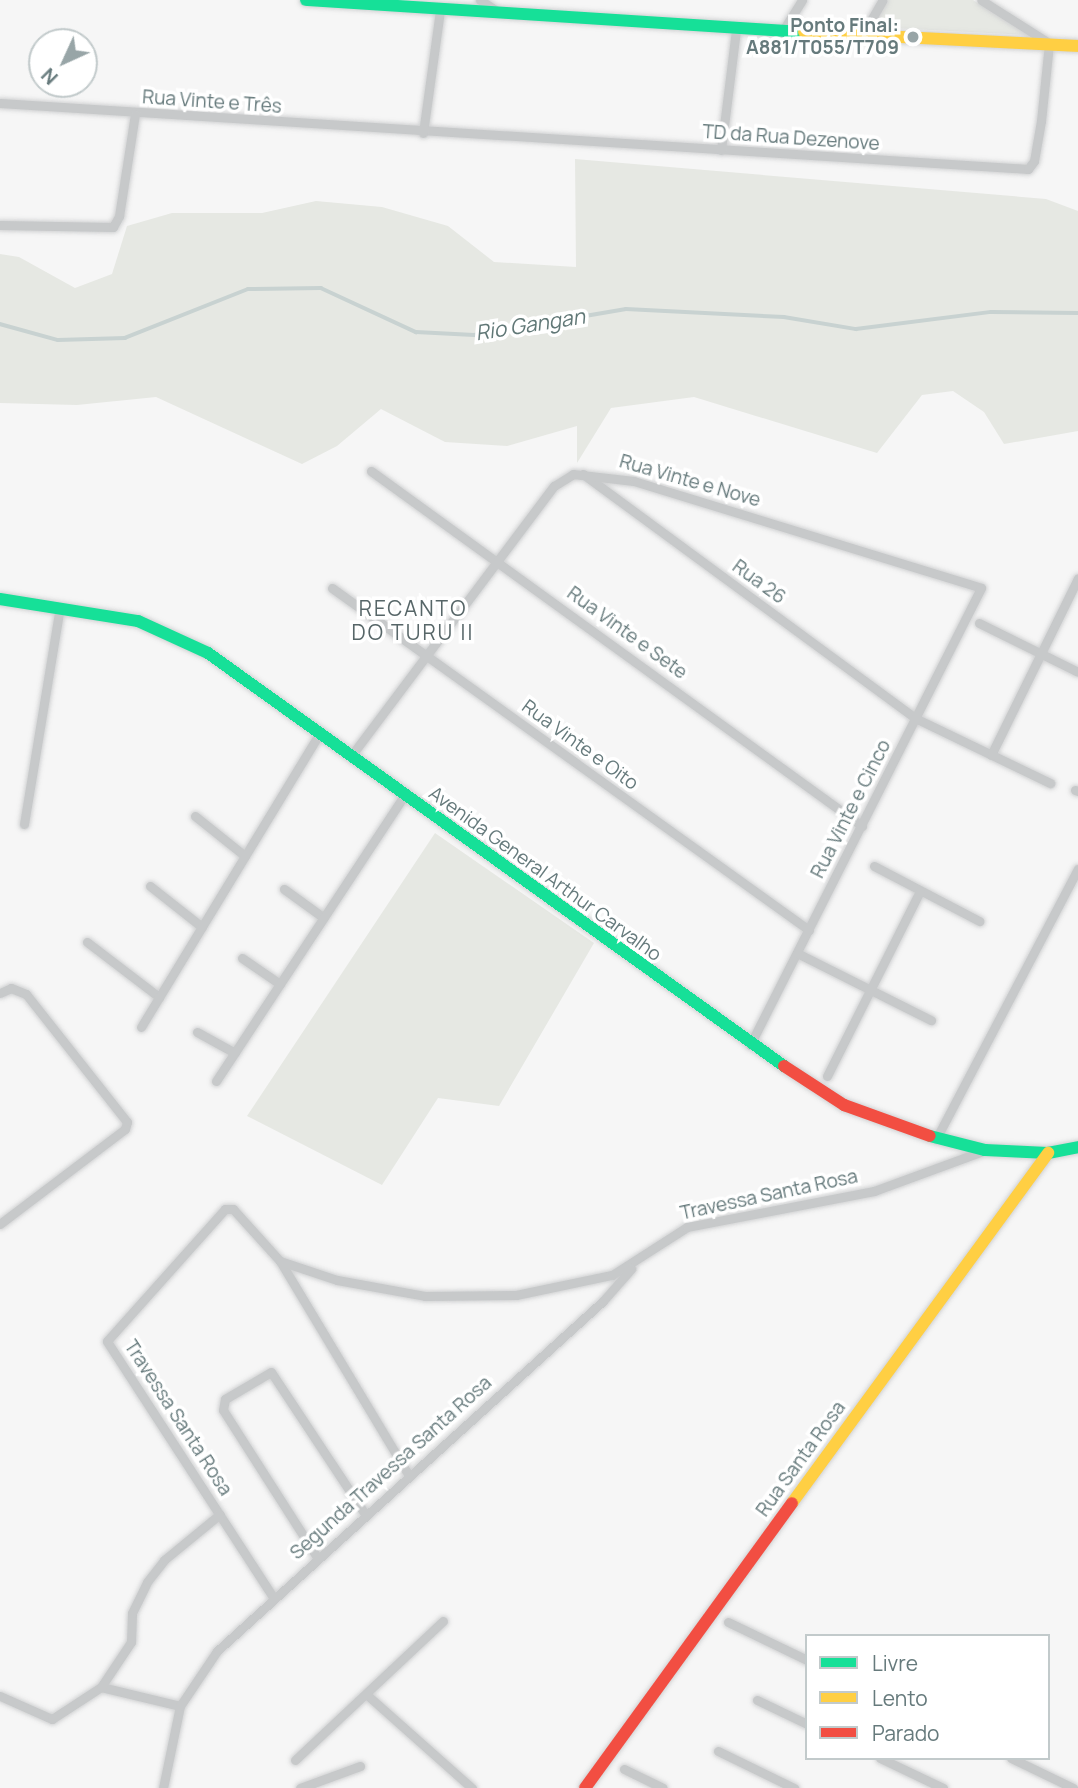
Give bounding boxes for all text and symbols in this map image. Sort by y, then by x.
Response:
place label: Ponto Final: A881/T055/T709 [746,15,899,59]
north arrow [28,28,98,98]
marker: Ponto Final: A881/T055/T709 [905,29,921,45]
text: N [36,62,64,90]
street label: Rua Vinte e Três [141,86,283,118]
street label: TD da Rua Dezenove [702,120,880,156]
water label: Rio Gangan [474,303,586,345]
street label: Rua Vinte e Nove [617,450,763,512]
street label: Rua 26 [728,555,790,609]
street label: Rua Vinte e Sete [563,582,691,684]
district label: RECANTO DO TURU II [353,595,473,645]
street label: Rua Vinte e Oito [517,695,643,795]
street label: Rua Vinte e Cinco [806,736,896,882]
street label: Avenida General Arthur Carvalho [424,782,666,966]
street label: Travessa Santa Rosa [678,1165,860,1225]
street label: Travessa Santa Rosa [119,1336,237,1500]
street label: Segunda Travessa Santa Rosa [286,1372,496,1564]
street label: Rua Santa Rosa [752,1397,850,1521]
legend [805,1634,1050,1760]
text: Livre [872,1649,918,1677]
text: Lento [872,1684,928,1712]
text: Parado [872,1719,940,1747]

